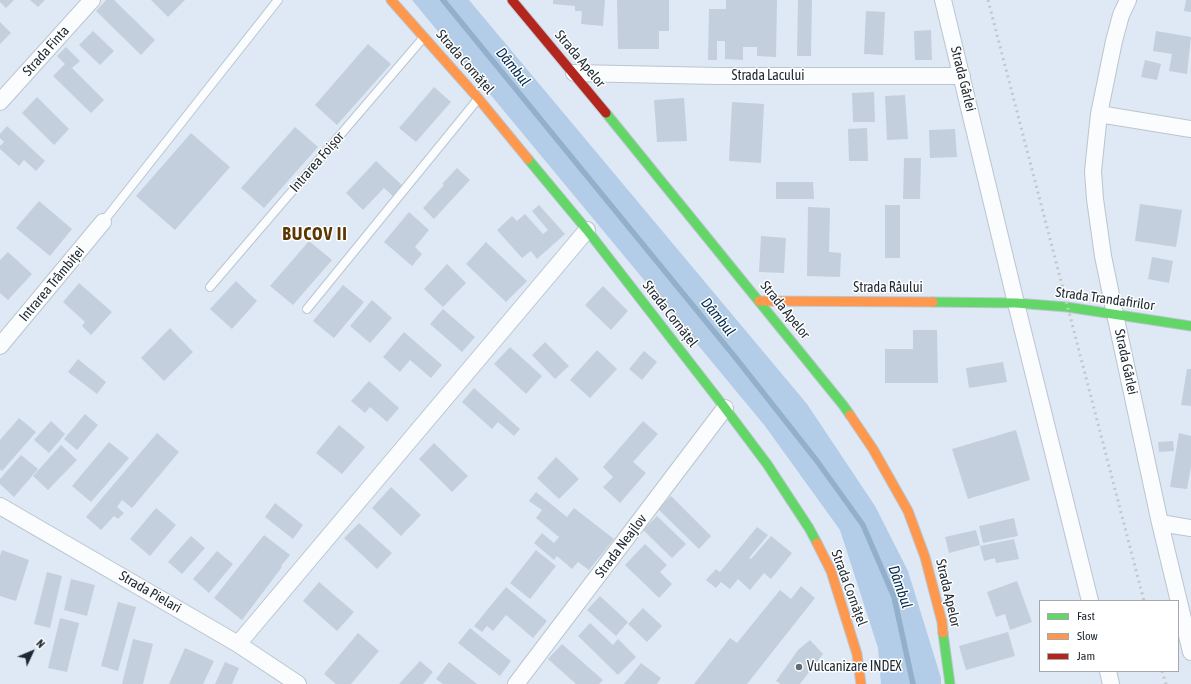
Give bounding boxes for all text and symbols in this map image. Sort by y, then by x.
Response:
street label: Strada Finta [19,23,73,79]
street label: Strada Cornățel [433,26,497,98]
street label: Strada Apelor [551,27,609,91]
water label: Dâmbul [492,44,534,90]
street label: Strada Gârlei [947,45,979,113]
street label: Strada Lacului [732,68,804,84]
street label: Intrarea Foișor [286,128,348,196]
district label: BUCOV II [282,223,348,245]
street label: Intrarea Trâmbiței [16,243,88,325]
street label: Strada Cornățel [639,277,701,351]
street label: Strada Apelor [757,278,813,342]
street label: Strada Râului [853,280,923,296]
street label: Strada Trandafirilor [1054,284,1156,314]
water label: Dâmbul [697,294,739,340]
street label: Strada Gârlei [1111,328,1141,396]
street label: Strada Neajlov [592,511,650,581]
street label: Strada Cornățel [827,548,871,628]
street label: Strada Apelor [932,557,964,629]
water label: Dâmbul [884,563,916,611]
street label: Strada Pielari [116,567,184,617]
legend [1039,600,1179,672]
text: Fast [1077,609,1095,623]
text: Slow [1077,629,1098,643]
north arrow [12,632,52,672]
text: N [34,637,47,650]
text: Jam [1077,649,1095,663]
place label: Vulcanizare INDEX [807,659,902,675]
marker: Vulcanizare INDEX [794,662,804,672]

